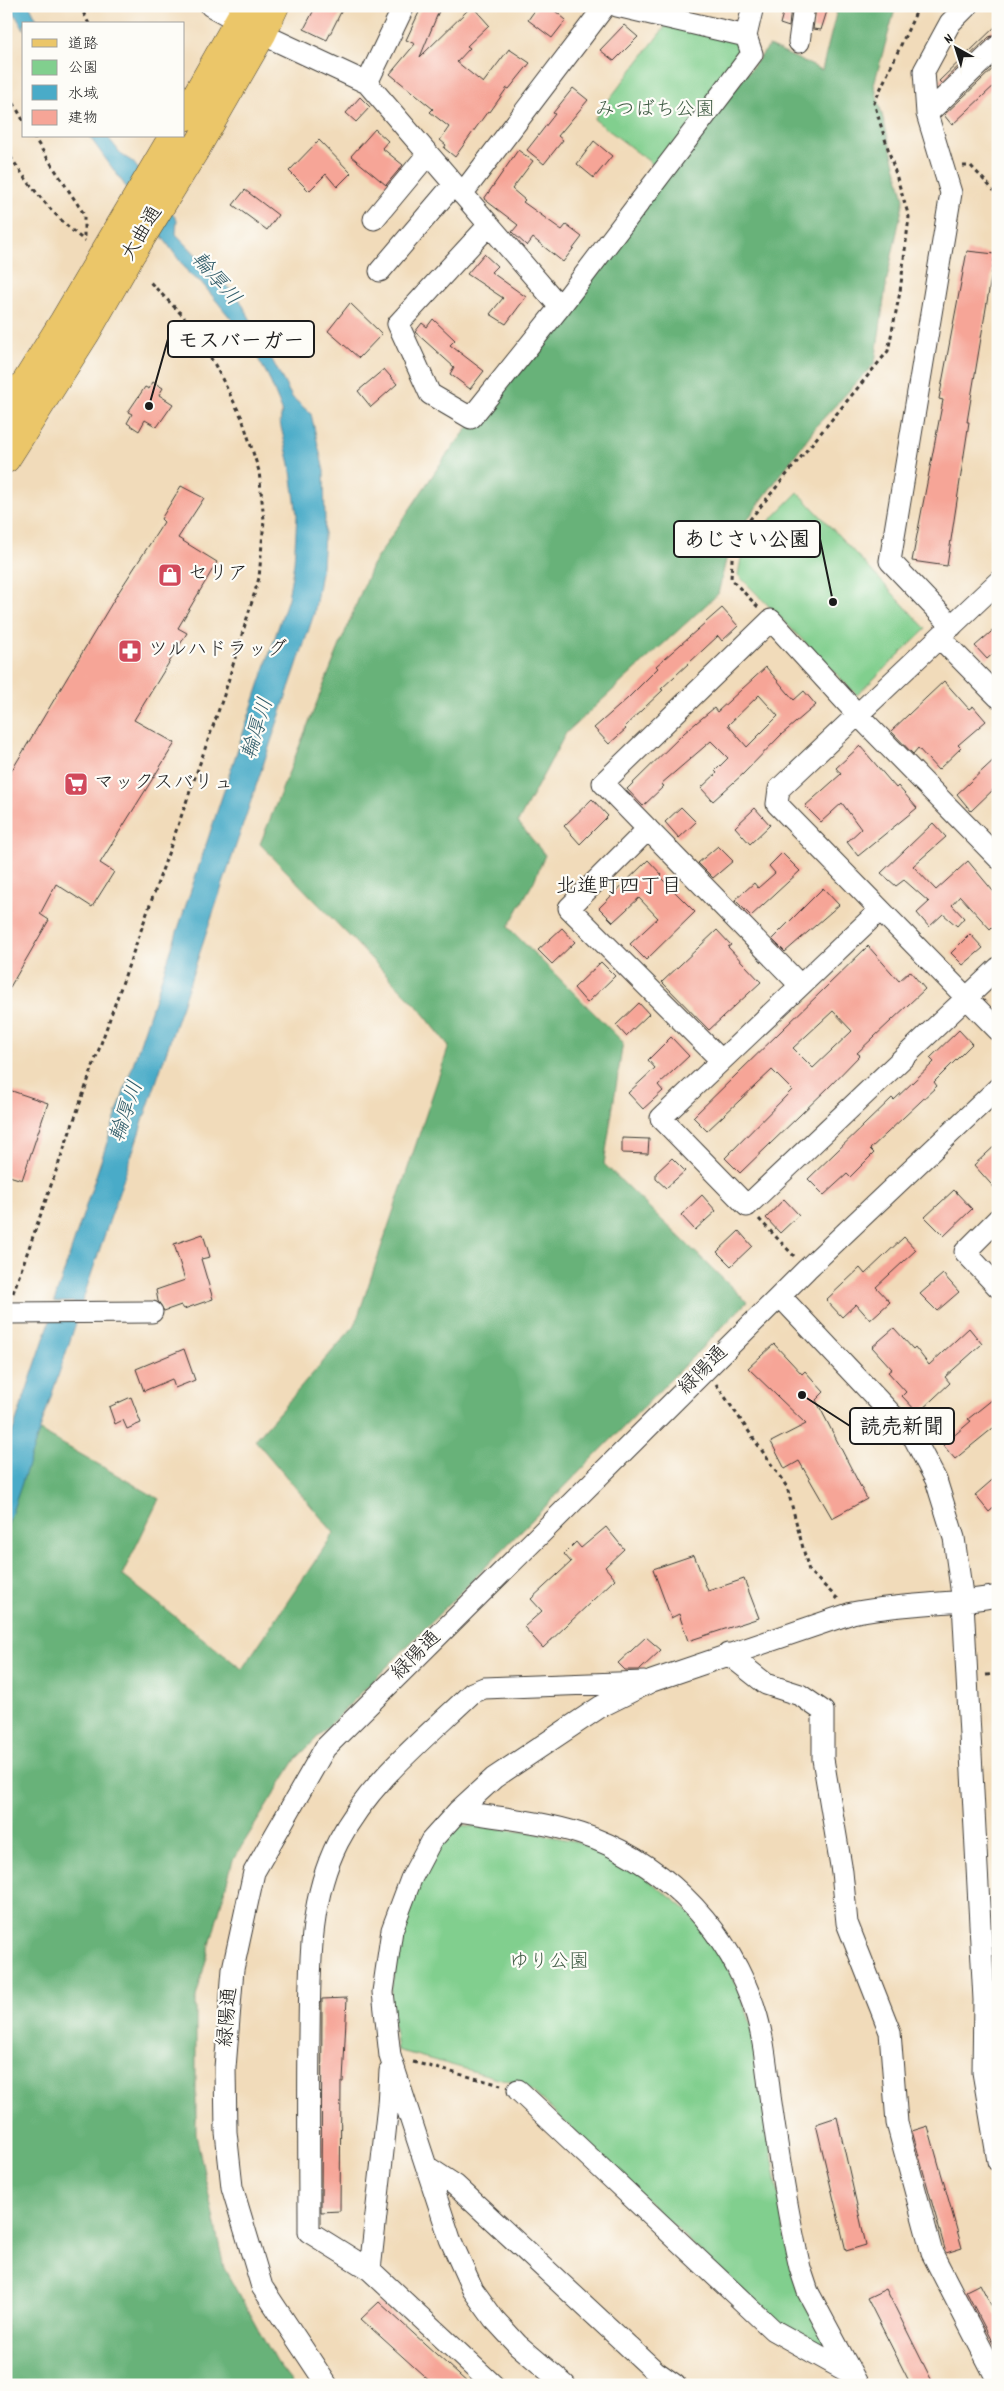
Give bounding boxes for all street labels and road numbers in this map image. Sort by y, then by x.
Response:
street label: 大曲通 [116,201,170,267]
street label: 緑陽通 [673,1340,735,1402]
street label: 緑陽通 [386,1625,448,1687]
street label: 緑陽通 [212,1986,246,2048]

